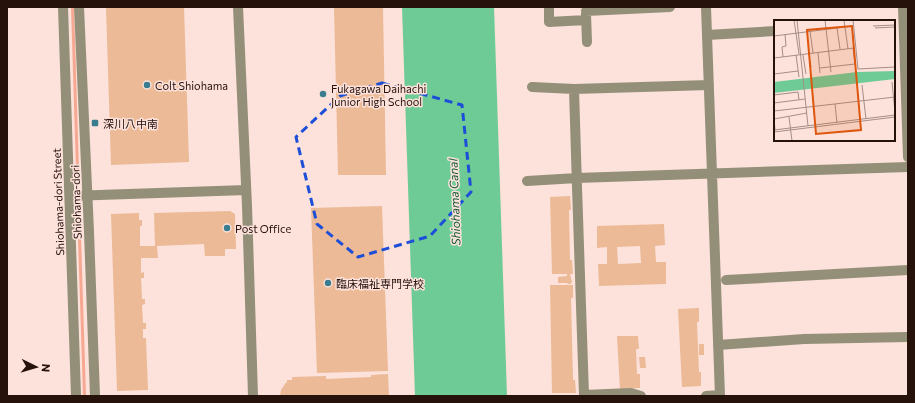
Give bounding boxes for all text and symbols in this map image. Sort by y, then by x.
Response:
inset map [774,20,895,141]
place label: Colt Shiohama [155,79,228,92]
marker: Colt Shiohama [142,80,152,90]
place label: Fukagawa Daihachi Junior High School [331,82,427,109]
marker: Fukagawa Daihachi Junior High School [318,89,328,99]
place label: 深川八中南 [103,117,158,130]
marker: 深川八中南 [90,118,100,128]
street label: Shiohama-dori Street [50,148,66,256]
water label: Shiohama Canal [445,157,463,246]
street label: Shiohama-dori [68,164,84,239]
place label: Post Office [235,222,291,235]
marker: Post Office [222,223,232,233]
place label: 臨床福祉専門学校 [336,277,424,290]
marker: 臨床福祉専門学校 [323,278,333,288]
north arrow [16,347,56,387]
text: N [40,363,53,373]

